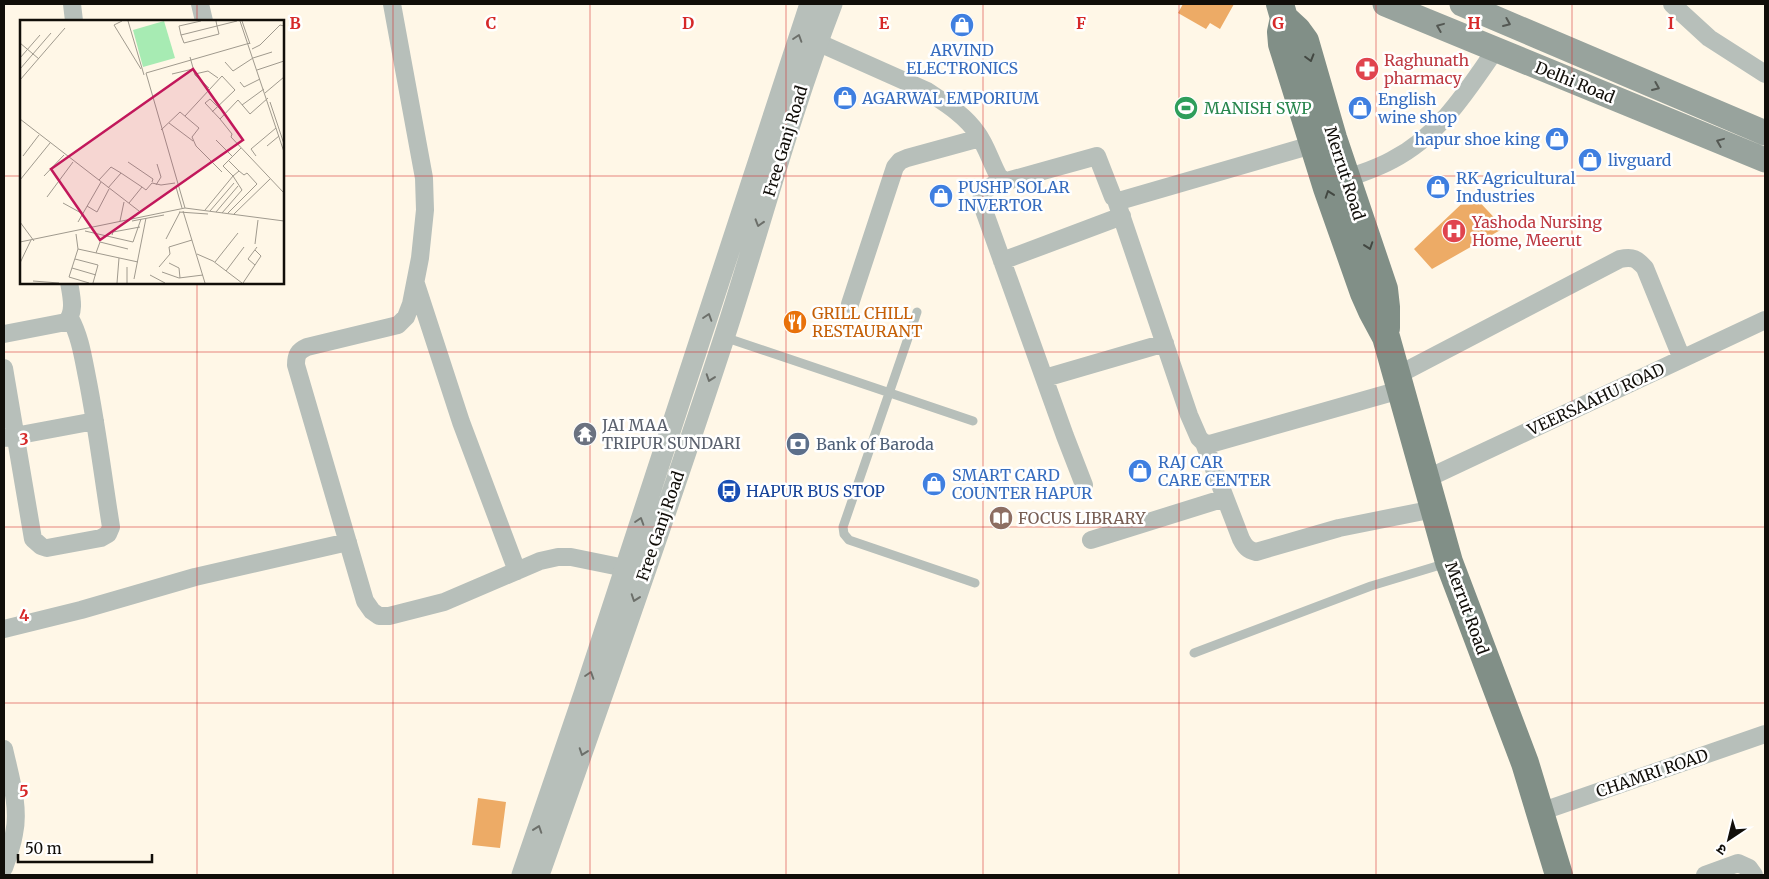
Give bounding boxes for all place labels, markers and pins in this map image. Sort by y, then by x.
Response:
shop icon: ARVIND ELECTRONICS [949,12,975,38]
place label: ARVIND ELECTRONICS [906,40,1018,78]
place label: Raghunath pharmacy [1384,50,1470,88]
pharmacy icon: Raghunath pharmacy [1354,56,1380,82]
shop icon: AGARWAL EMPORIUM [832,85,858,111]
place label: AGARWAL EMPORIUM [861,88,1039,108]
place label: English wine shop [1377,89,1457,127]
sports icon: MANISH SWP [1173,95,1199,121]
shop icon: English wine shop [1347,95,1373,121]
place label: MANISH SWP [1204,98,1312,118]
shop icon: hapur shoe king [1544,126,1570,152]
place label: hapur shoe king [1415,129,1540,149]
shop icon: livguard [1577,147,1603,173]
place label: livguard [1608,150,1672,170]
place label: RK Agricultural Industries [1456,168,1576,206]
shop icon: RK Agricultural Industries [1425,174,1451,200]
place label: PUSHP SOLAR INVERTOR [958,177,1070,215]
shop icon: PUSHP SOLAR INVERTOR [928,183,954,209]
place label: Yashoda Nursing Home, Meerut [1471,212,1602,250]
hospital icon: Yashoda Nursing Home, Meerut [1441,218,1467,244]
place label: GRILL CHILL RESTAURANT [812,303,922,341]
restaurant icon: GRILL CHILL RESTAURANT [782,309,808,335]
place label: JAI MAA TRIPUR SUNDARI [601,415,741,453]
temple icon: JAI MAA TRIPUR SUNDARI [572,421,598,447]
bank icon: Bank of Baroda [785,431,811,457]
place label: Bank of Baroda [816,434,934,454]
place label: RAJ CAR CARE CENTER [1158,452,1272,490]
shop icon: RAJ CAR CARE CENTER [1127,458,1153,484]
place label: SMART CARD COUNTER HAPUR [952,465,1093,503]
shop icon: SMART CARD COUNTER HAPUR [921,471,947,497]
bus stop icon: HAPUR BUS STOP [716,478,742,504]
place label: HAPUR BUS STOP [746,481,885,501]
library icon: FOCUS LIBRARY [988,505,1014,531]
place label: FOCUS LIBRARY [1018,508,1146,528]

